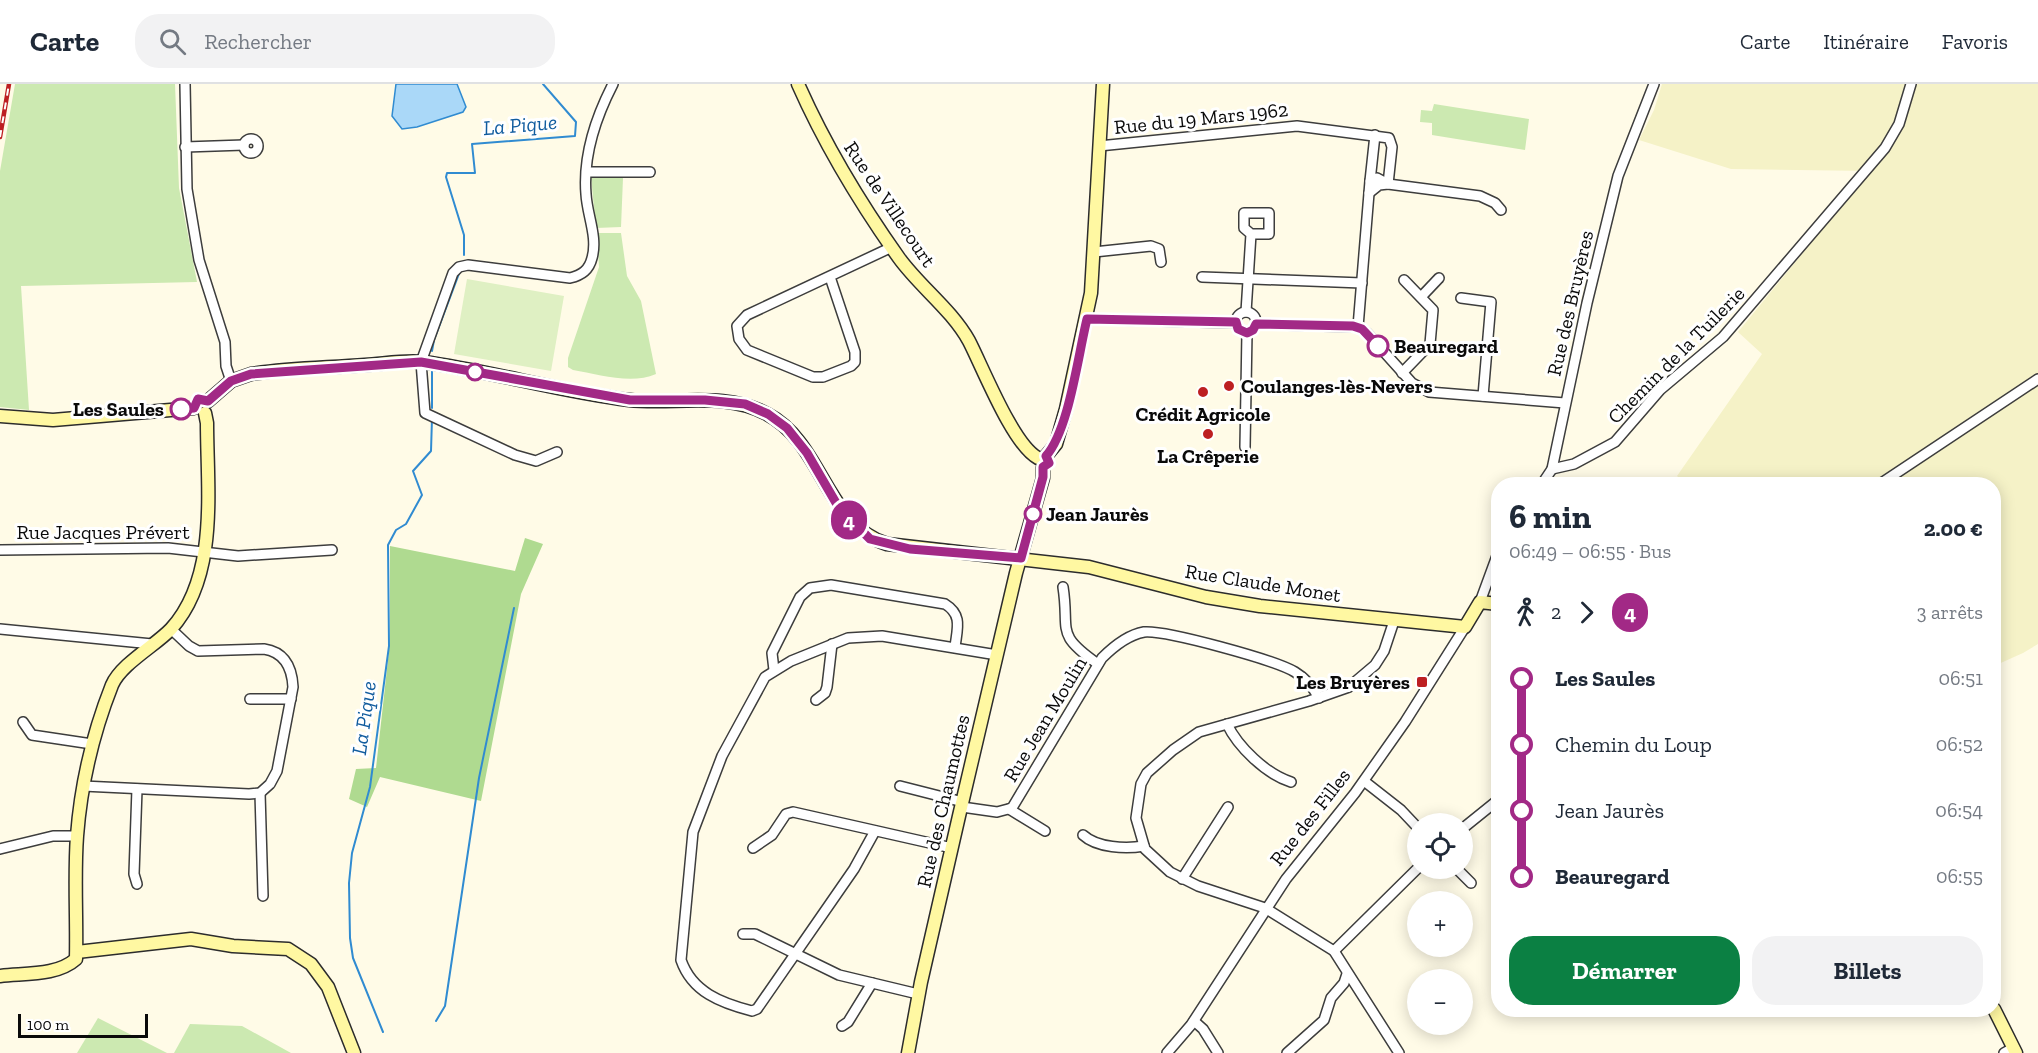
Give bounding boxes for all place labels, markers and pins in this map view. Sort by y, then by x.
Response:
place label: Beauregard [1394,334,1499,358]
marker: Beauregard [1367,335,1389,357]
unlabelled marker [466,363,484,381]
place label: Coulanges-lès-Nevers [1241,374,1433,398]
marker: Coulanges-lès-Nevers [1222,379,1236,393]
marker: Crédit Agricole [1196,385,1210,399]
place label: Les Saules [73,397,164,421]
marker: Les Saules [170,398,192,420]
place label: Crédit Agricole [1136,402,1271,426]
marker: La Crêperie [1201,427,1215,441]
place label: La Crêperie [1157,444,1259,468]
place label: Jean Jaurès [1046,502,1149,526]
marker: Jean Jaurès [1024,505,1042,523]
place label: Les Bruyères [1296,670,1410,694]
marker: Les Bruyères [1415,675,1429,689]

